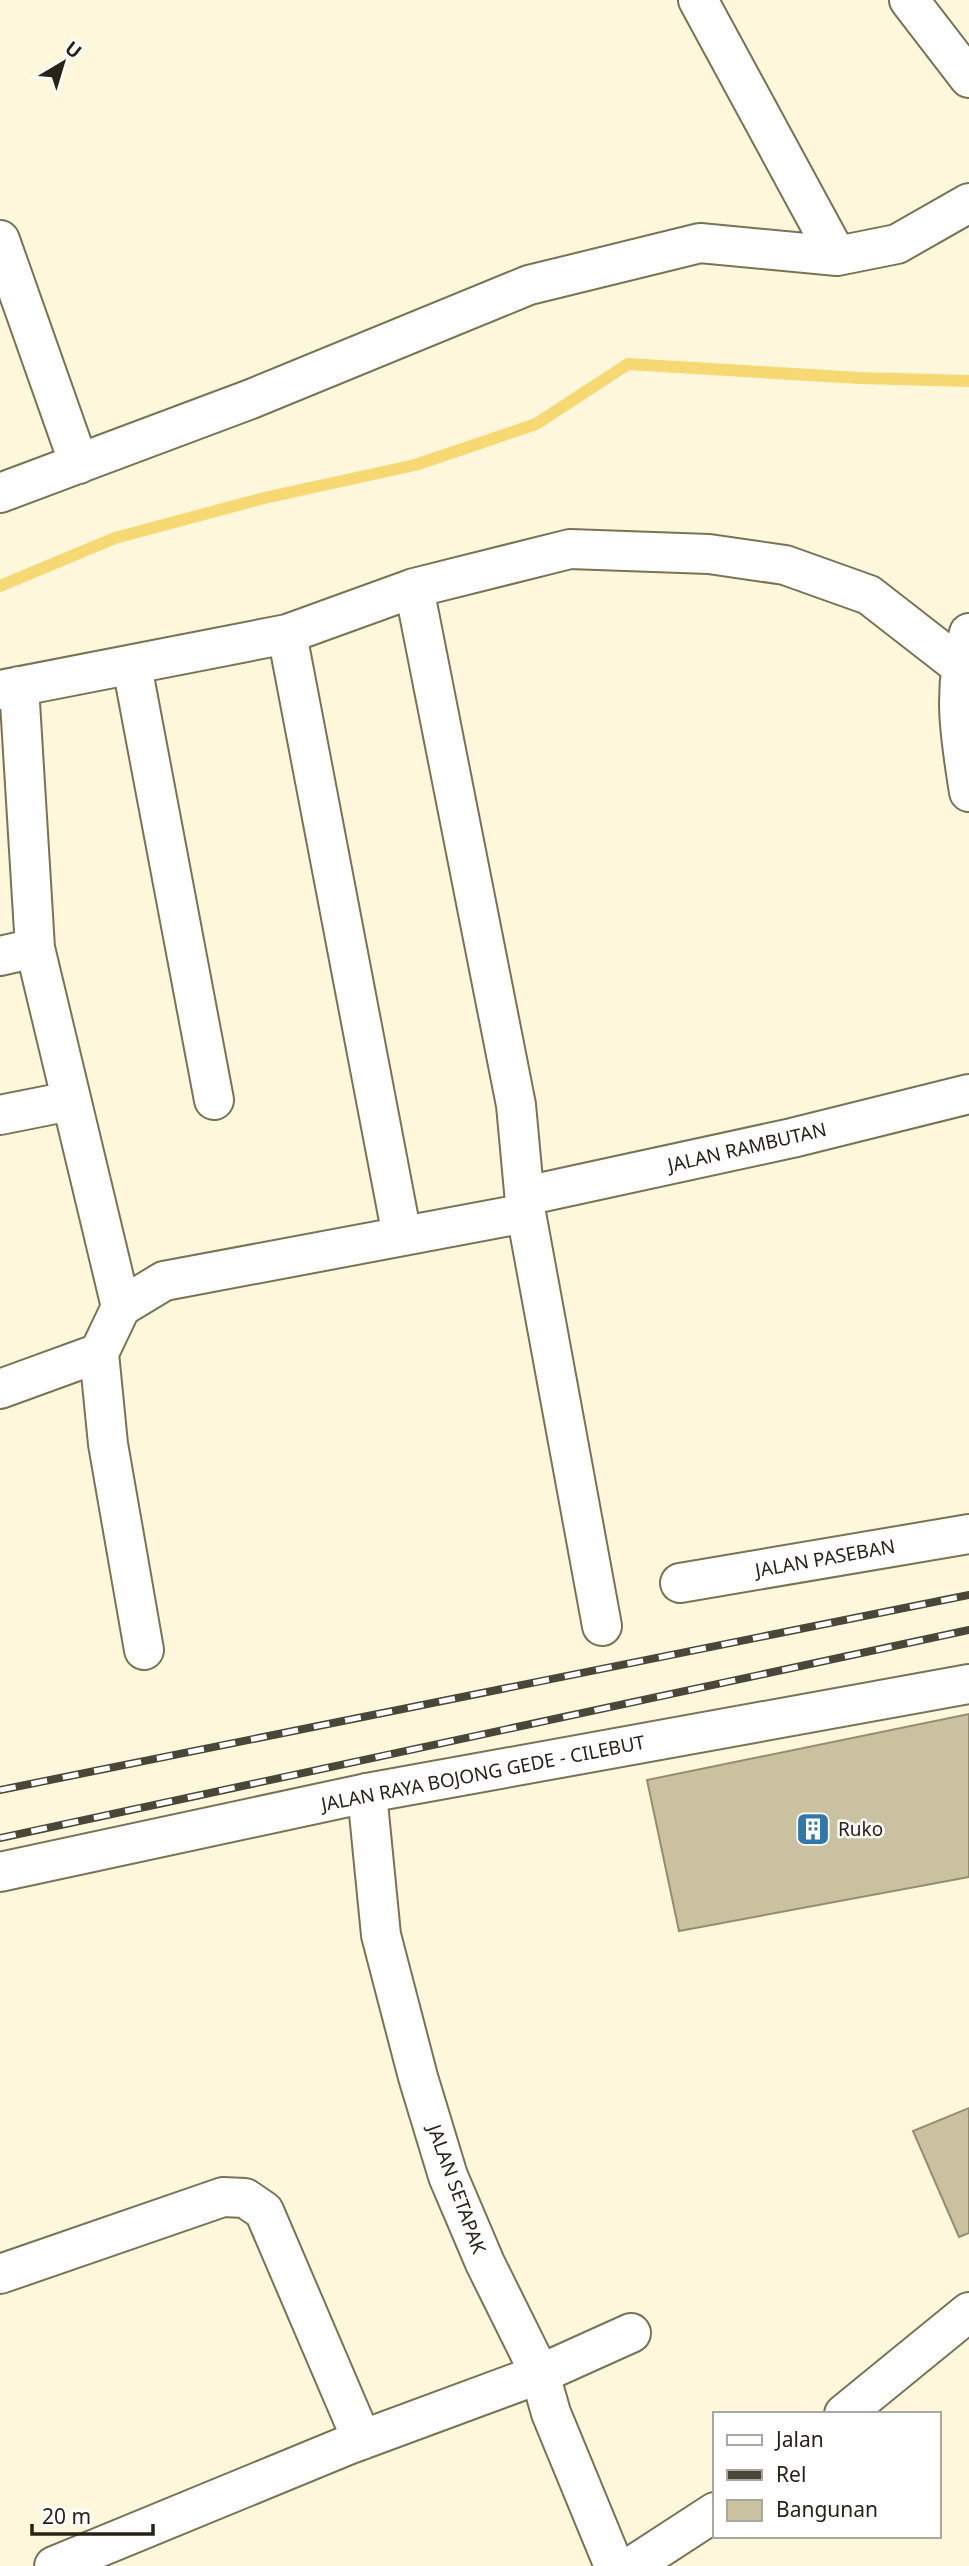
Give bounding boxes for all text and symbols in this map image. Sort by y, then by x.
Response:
north arrow [28,28,98,98]
text: U [60,35,87,64]
street label: JALAN RAMBUTAN [663,1116,829,1178]
street label: JALAN PASEBAN [751,1533,897,1583]
street label: JALAN RAYA BOJONG GEDE - CILEBUT [317,1729,648,1818]
building icon: Ruko [794,1810,832,1848]
place label: Ruko [838,1816,883,1842]
street label: JALAN SETAPAK [421,2119,492,2257]
legend [713,2412,941,2538]
text: Jalan [774,2425,824,2453]
text: Rel [776,2460,806,2488]
scale bar [32,2492,152,2536]
text: Bangunan [776,2495,878,2523]
text: 20 m [42,2502,91,2530]

